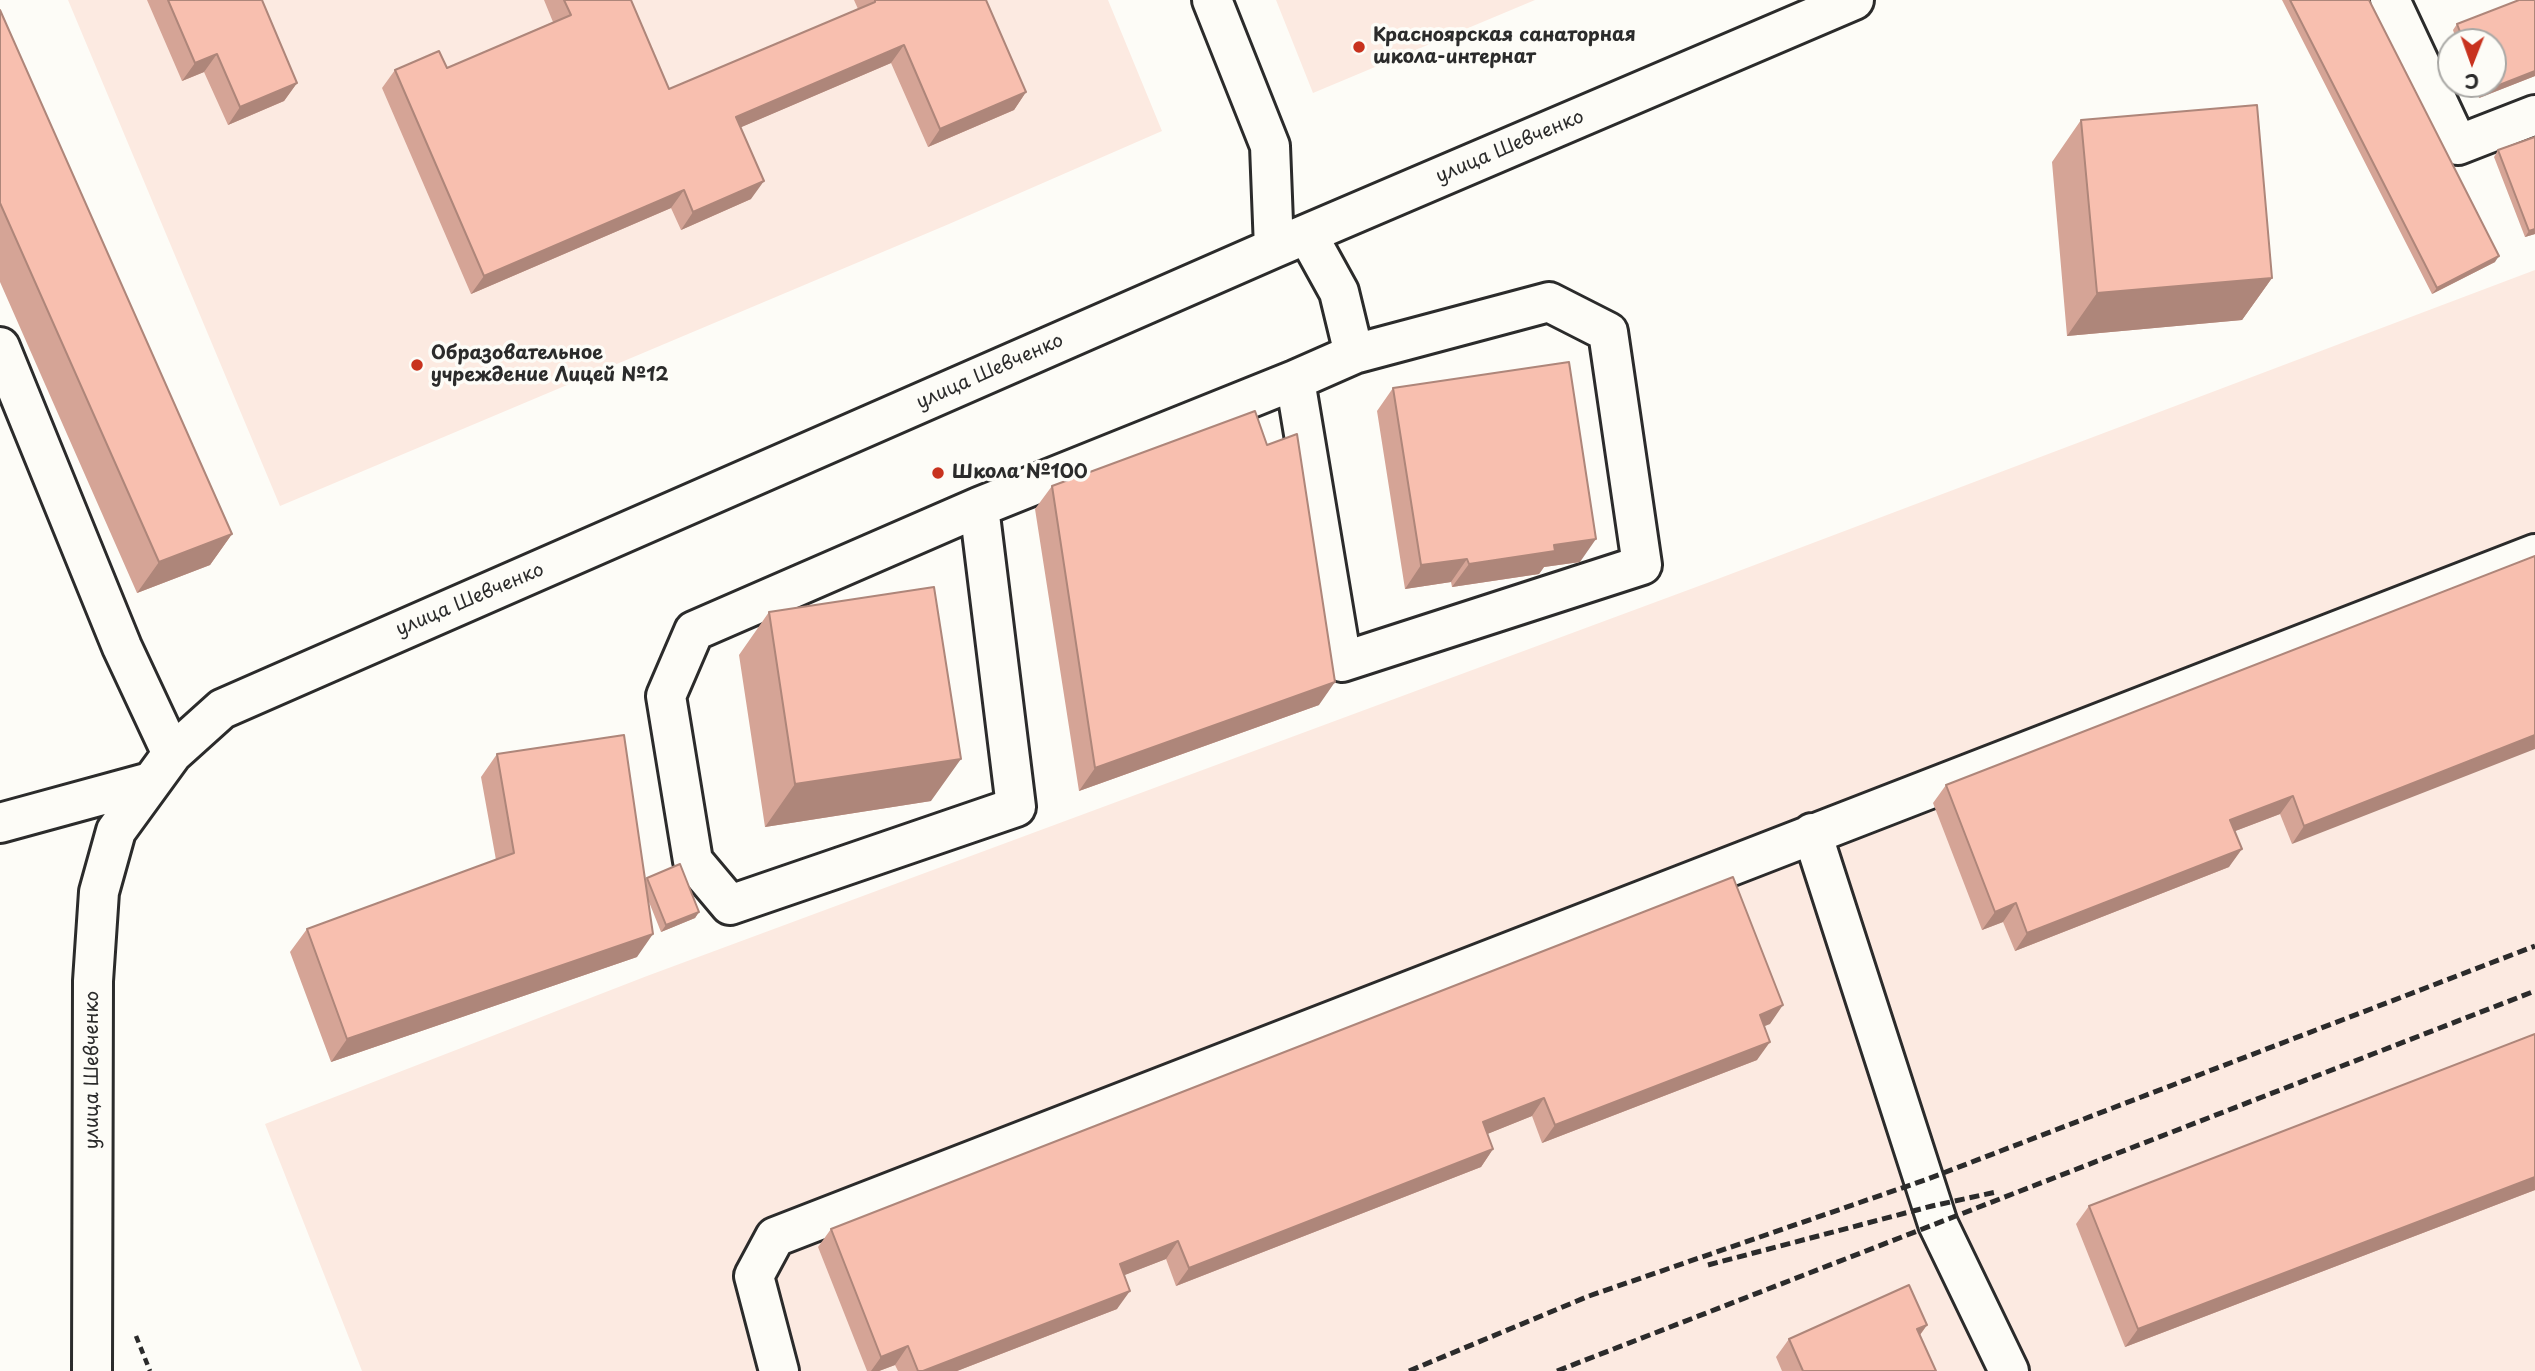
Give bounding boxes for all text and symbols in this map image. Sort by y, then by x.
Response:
place label: Красноярская санаторная школа-интернат [1373,25,1636,69]
north arrow [2437,28,2507,98]
marker: Красноярская санаторная школа-интернат [1351,39,1367,55]
text: С [2464,68,2479,96]
street label: улица Шевченко [1433,106,1587,188]
street label: улица Шевченко [913,329,1067,415]
place label: Образовательное учреждение Лицей №12 [431,343,669,387]
marker: Образовательное учреждение Лицей №12 [409,357,425,373]
place label: Школа №100 [952,462,1088,484]
marker: Школа №100 [930,465,946,481]
street label: улица Шевченко [393,559,547,641]
street label: улица Шевченко [82,991,104,1149]

